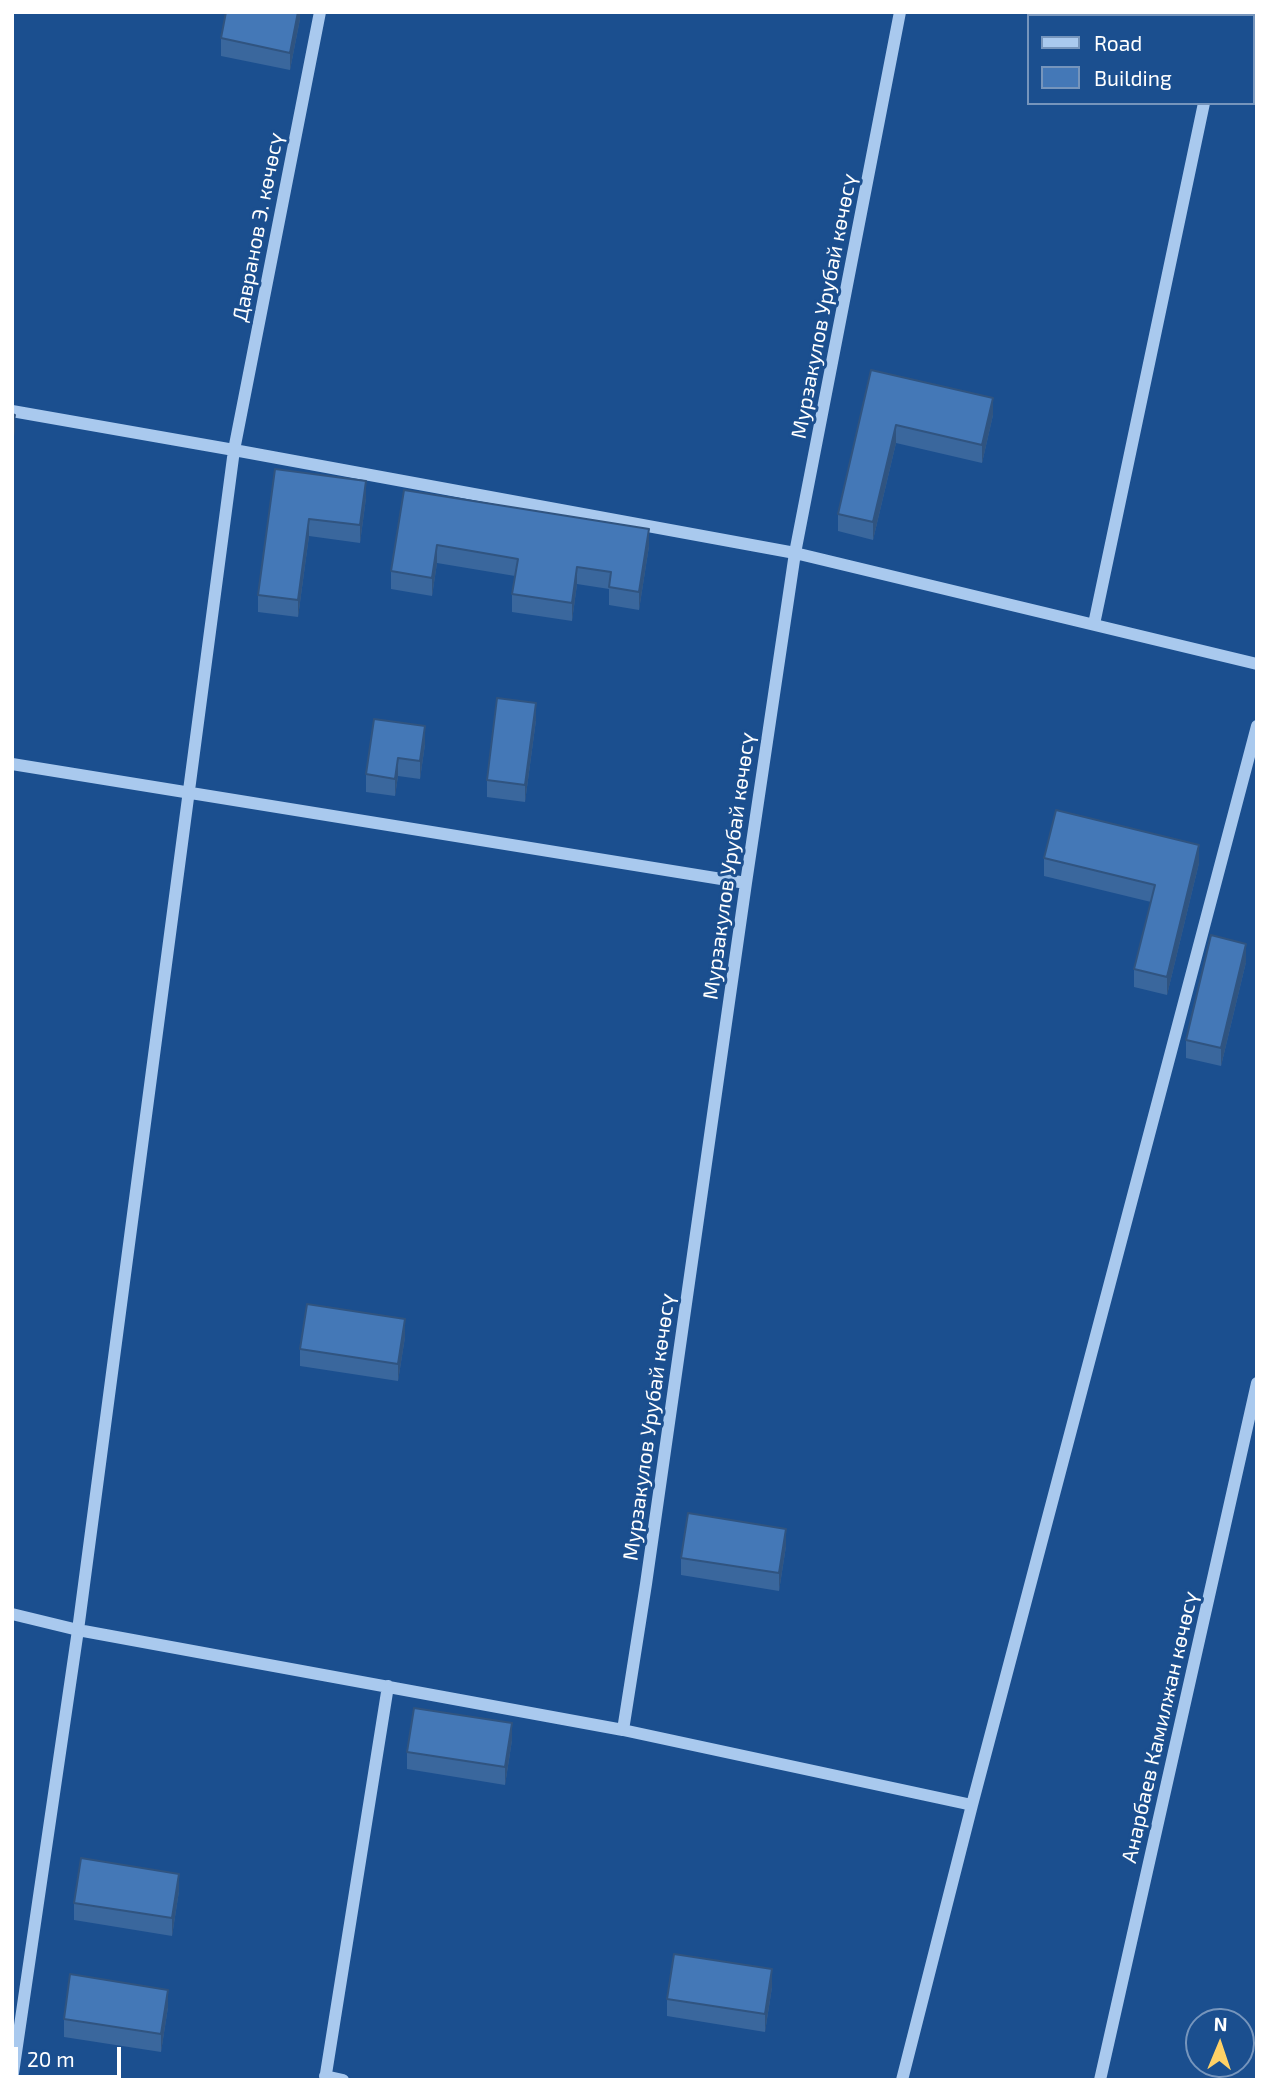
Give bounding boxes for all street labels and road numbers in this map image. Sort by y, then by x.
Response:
street label: Давранов Э. көчөсү [227,130,289,324]
street label: Мурзакулов Урубай көчөсү [786,171,862,441]
street label: Мурзакулов Урубай көчөсү [698,731,760,1001]
street label: Мурзакулов Урубай көчөсү [618,1292,680,1562]
street label: Анарбаев Камилжан көчөсү [1116,1589,1204,1865]

